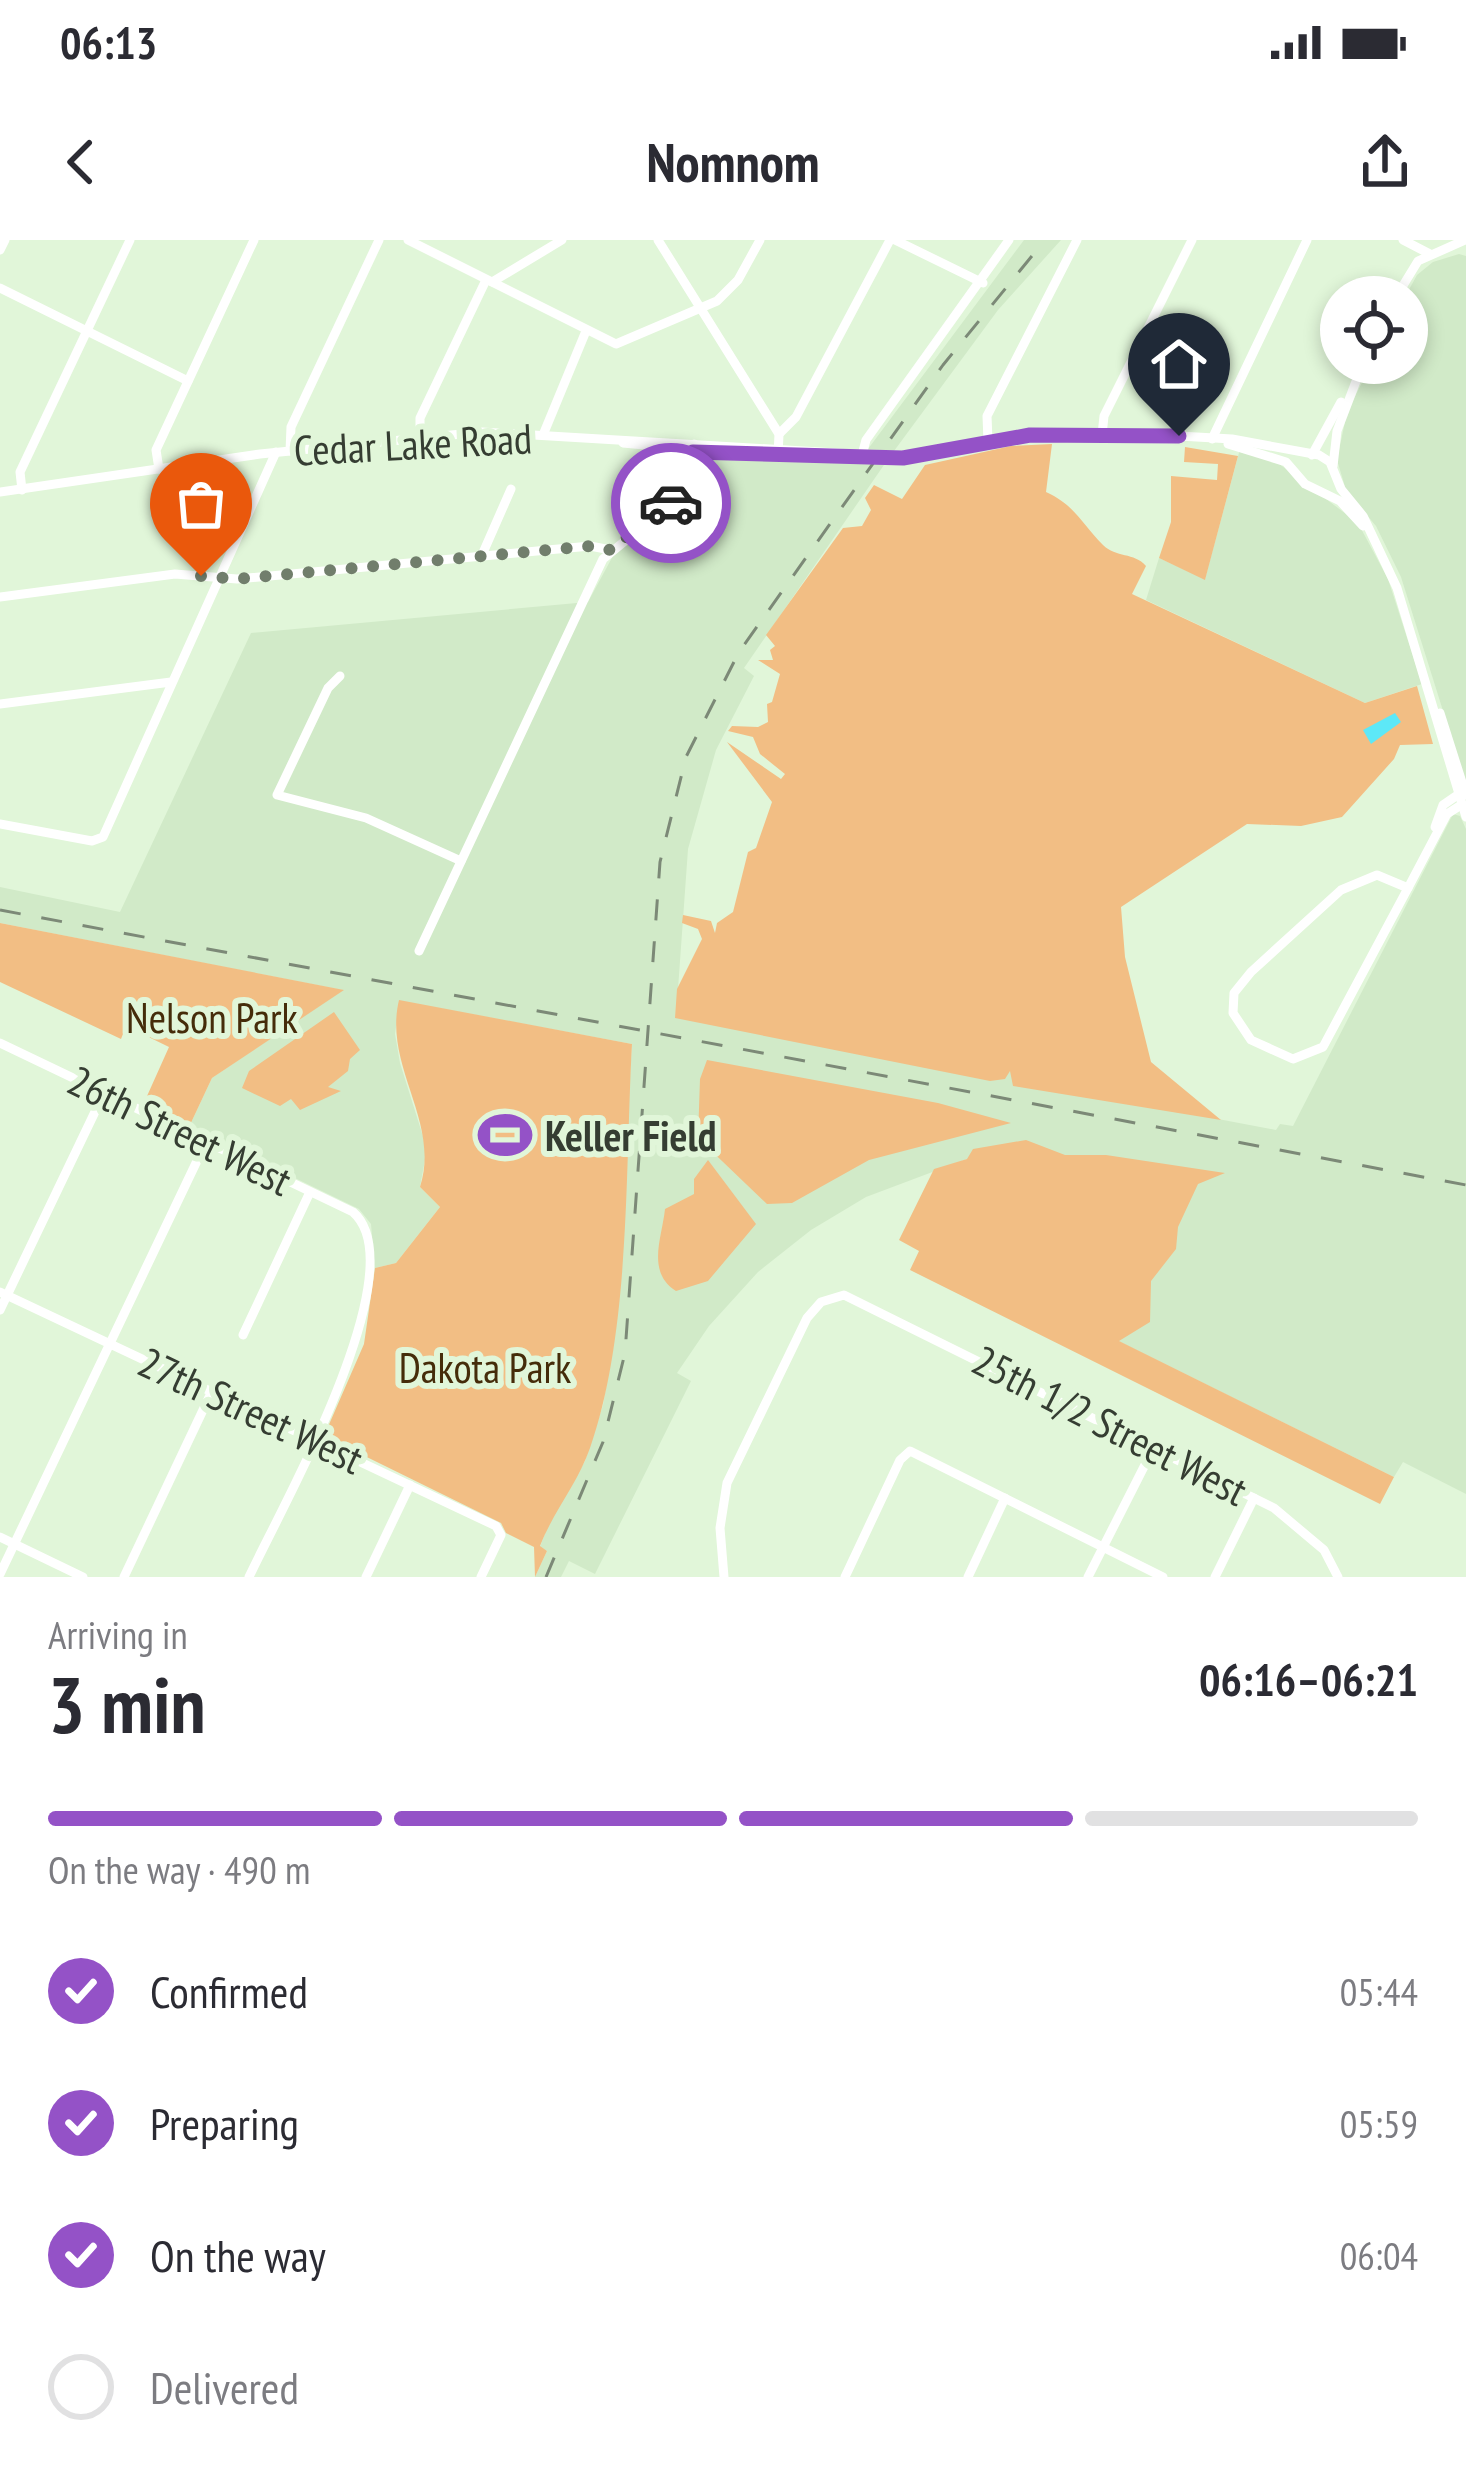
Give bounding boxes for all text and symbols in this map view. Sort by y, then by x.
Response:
text: 06:13 [60,13,157,71]
text: Nomnom [646,127,820,197]
icon: back [48,129,114,195]
icon: share [1352,129,1418,195]
map controls [1320,276,1428,384]
button: locate [1320,276,1428,384]
pin [1128,313,1230,436]
icon: home [1146,331,1212,397]
street label: Cedar Lake Road [293,410,533,478]
courier [611,443,731,563]
pin [150,453,252,576]
icon: car [638,470,704,536]
icon: bag [168,471,234,537]
park label: Nelson Park [126,990,298,1045]
street label: 26th Street West [59,1052,301,1208]
sports icon: Keller Field [476,1106,534,1164]
place label: Keller Field [545,1108,716,1163]
street label: 25th 1/2 Street West [964,1332,1257,1518]
street label: 27th Street West [130,1334,372,1486]
park label: Dakota Park [399,1340,571,1395]
text: Arriving in [48,1609,188,1660]
text: 06:16–06:21 [1199,1650,1418,1708]
text: 3 min [48,1654,206,1755]
text: On the way · 490 m [48,1844,310,1895]
icon: check [48,1958,114,2024]
text: Confirmed [150,1962,308,2020]
text: 05:44 [1340,1966,1418,2017]
icon: check [48,2090,114,2156]
text: Preparing [150,2094,299,2152]
text: 05:59 [1340,2098,1418,2149]
icon: check [48,2222,114,2288]
text: On the way [150,2226,326,2284]
text: 06:04 [1340,2230,1418,2281]
text: Delivered [150,2358,299,2416]

